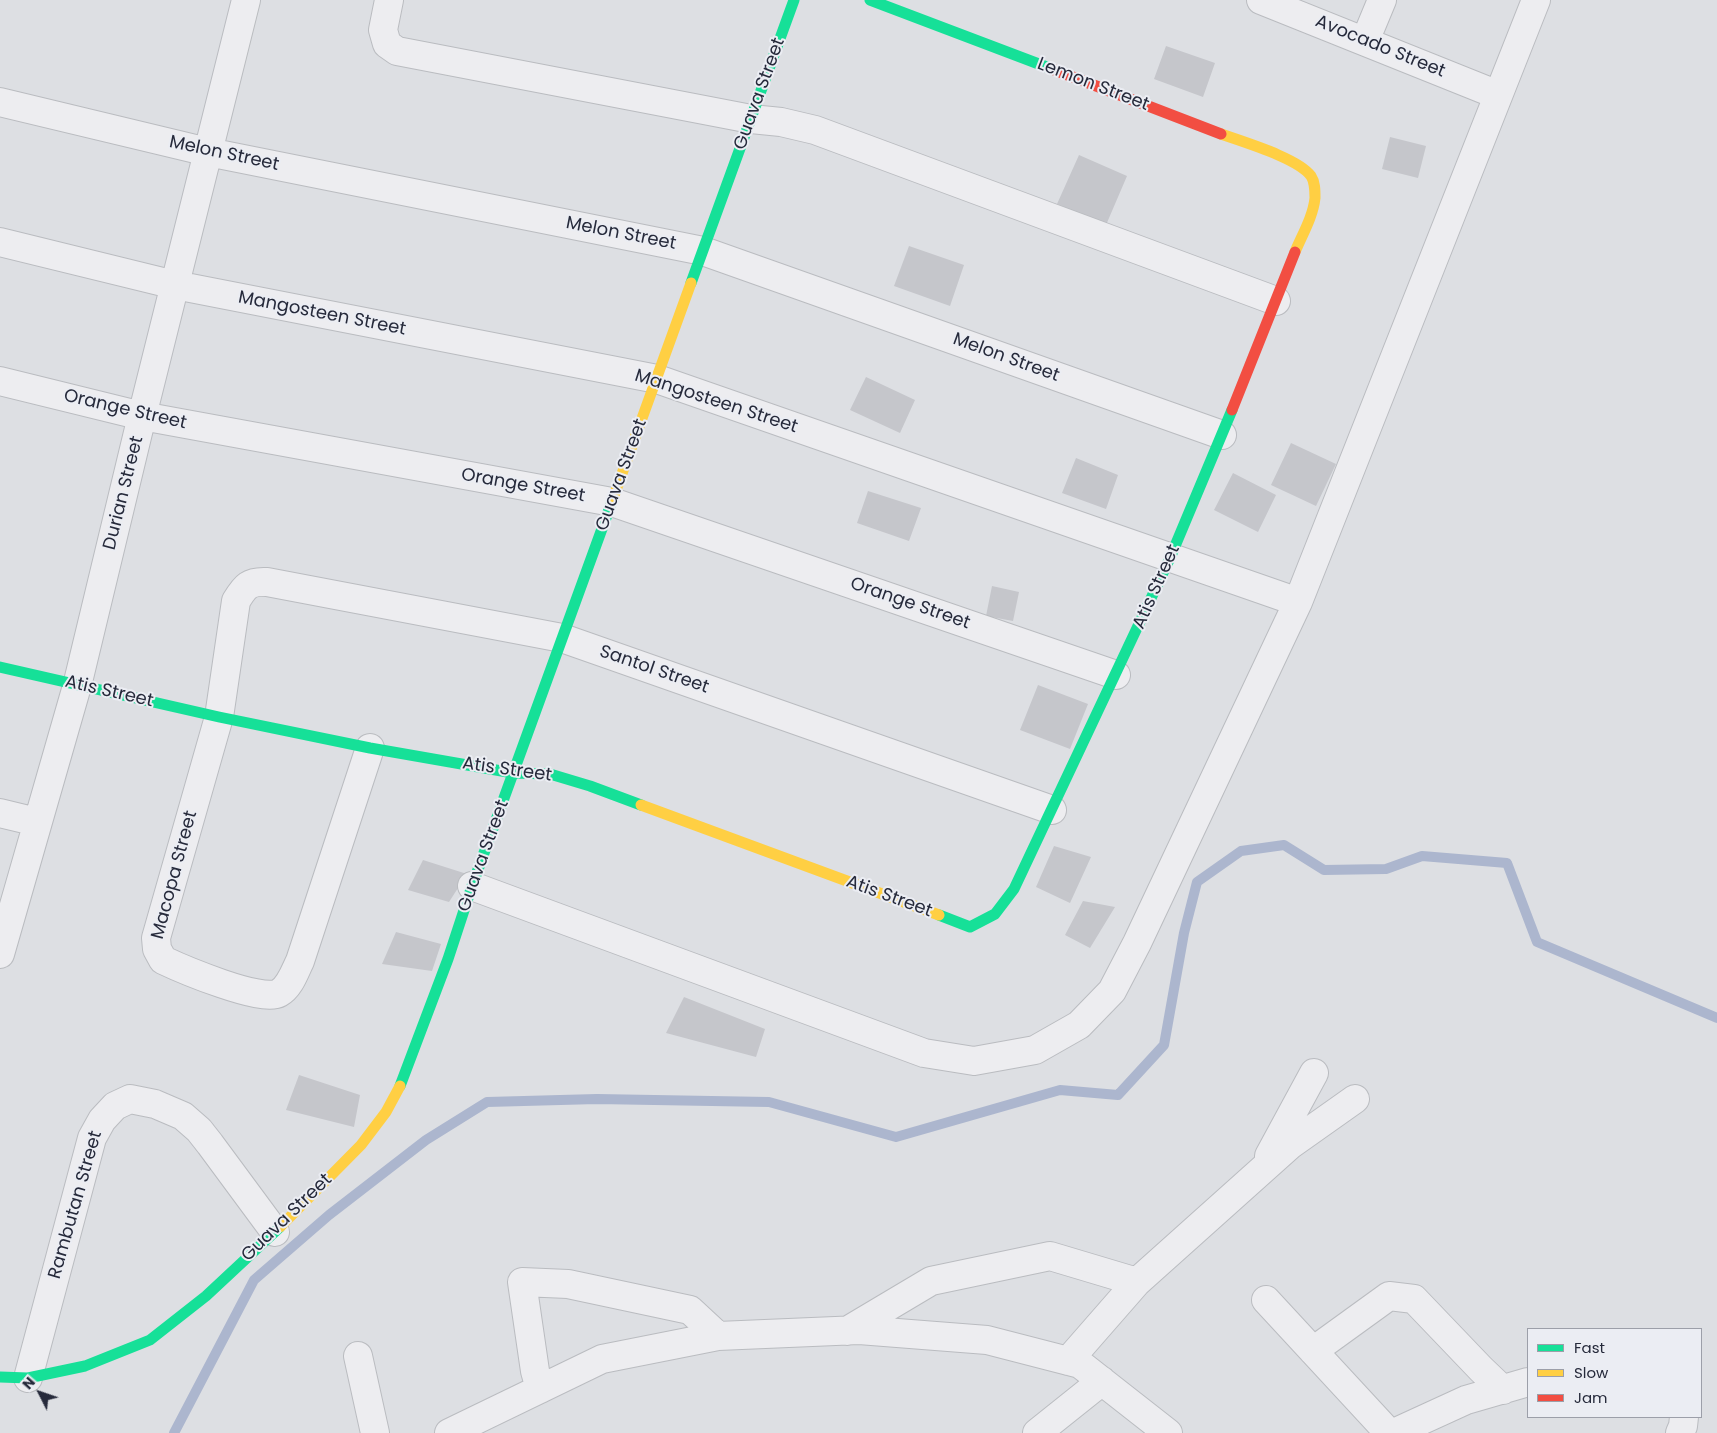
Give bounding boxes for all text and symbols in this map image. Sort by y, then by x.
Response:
street label: Avocado Street [1312,11,1448,83]
street label: Guava Street [730,35,790,153]
street label: Lemon Street [1034,54,1152,116]
street label: Melon Street [167,132,281,176]
street label: Melon Street [564,213,678,255]
street label: Mangosteen Street [236,287,408,341]
street label: Melon Street [950,329,1062,387]
street label: Mangosteen Street [632,365,800,439]
street label: Orange Street [61,385,189,435]
street label: Guava Street [592,416,652,534]
street label: Durian Street [99,434,149,552]
street label: Orange Street [459,464,587,508]
street label: Atis Street [1129,541,1185,633]
street label: Orange Street [847,573,973,635]
street label: Santol Street [596,641,712,699]
street label: Atis Street [63,671,155,713]
street label: Atis Street [461,753,553,787]
street label: Guava Street [454,797,514,915]
street label: Macopa Street [147,808,203,942]
street label: Atis Street [843,871,935,923]
street label: Rambutan Street [45,1128,107,1282]
street label: Guava Street [237,1169,337,1267]
legend [1527,1328,1702,1418]
text: Fast [1574,1337,1605,1358]
text: Slow [1574,1362,1608,1383]
north arrow [15,1368,65,1418]
text: N [18,1373,40,1394]
text: Jam [1574,1387,1608,1408]

